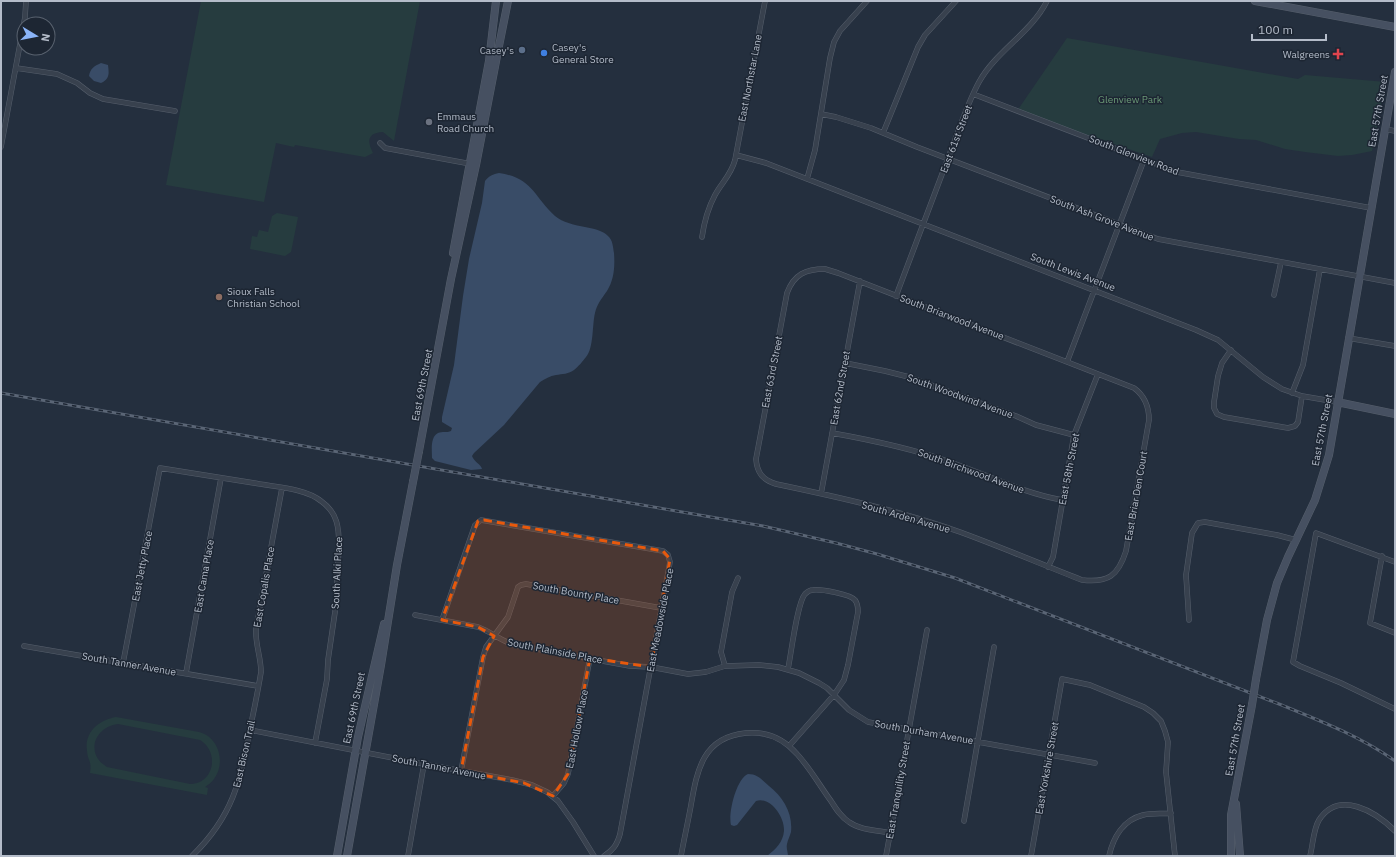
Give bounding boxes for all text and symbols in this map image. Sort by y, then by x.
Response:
north arrow [16,16,56,56]
scale bar [1252,16,1326,42]
text: 100 m [1258,22,1293,37]
text: N [38,33,53,43]
street label: East Northstar Lane [735,33,765,123]
place label: Casey's General Store [552,41,614,66]
place label: Casey's [480,44,514,57]
marker: Casey's [517,45,527,55]
marker: Casey's General Store [539,48,549,58]
place label: Walgreens [1283,48,1330,61]
marker: Walgreens [1333,49,1343,59]
street label: East 57th Street [1365,74,1391,148]
park label: Glenview Park [1098,93,1163,106]
street label: East 61st Street [937,103,975,175]
place label: Emmaus Road Church [437,110,494,135]
marker: Emmaus Road Church [424,117,434,127]
street label: South Glenview Road [1087,132,1181,178]
street label: South Ash Grove Avenue [1048,192,1156,244]
street label: South Lewis Avenue [1029,250,1118,294]
place label: Sioux Falls Christian School [227,285,300,310]
street label: South Briarwood Avenue [898,291,1007,343]
marker: Sioux Falls Christian School [214,292,224,302]
street label: East 63rd Street [759,334,785,409]
street label: East 69th Street [409,348,435,422]
street label: East 62nd Street [827,349,853,426]
street label: South Woodwind Avenue [905,371,1015,421]
street label: East 57th Street [1309,393,1335,467]
street label: East 58th Street [1056,432,1082,506]
street label: South Birchwood Avenue [916,446,1026,496]
street label: East Briar Den Court [1122,450,1150,542]
street label: South Arden Avenue [860,498,952,536]
street label: East Jetty Place [129,529,155,602]
street label: South Alki Place [329,536,345,610]
street label: East Cama Place [191,538,217,614]
street label: East Copalis Place [250,545,278,628]
street label: East Meadowside Place [644,567,677,673]
street label: South Bounty Place [532,579,621,607]
street label: South Plainside Place [506,635,604,667]
street label: South Tanner Avenue [81,649,178,679]
street label: East 69th Street [340,671,368,745]
street label: East Hollow Place [563,688,591,770]
street label: East 57th Street [1222,703,1248,777]
street label: South Durham Avenue [874,717,975,747]
street label: East Bison Trail [230,719,258,789]
street label: East Yorkshire Street [1032,720,1062,815]
street label: East Tranquility Street [883,740,913,840]
street label: South Tanner Avenue [391,752,487,783]

